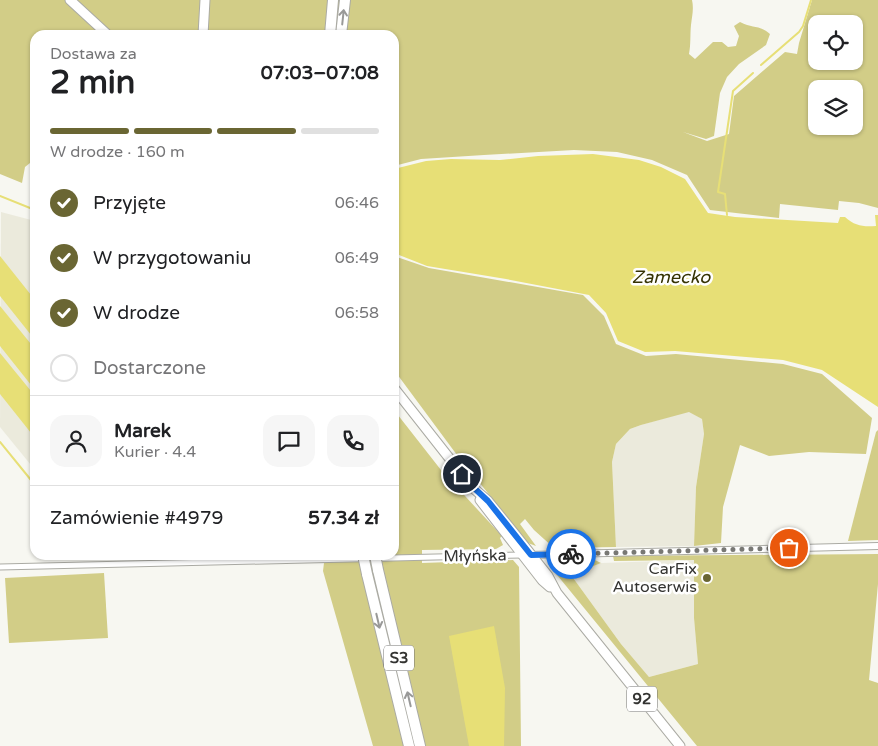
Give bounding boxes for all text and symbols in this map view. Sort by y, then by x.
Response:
one-way arrow [338,10,348,26]
map controls [808,15,863,135]
button: locate [808,15,863,70]
text: Dostawa za [50,44,137,64]
text: 07:03–07:08 [261,62,379,84]
text: 2 min [50,64,135,102]
button: layers [808,80,863,135]
text: W drodze · 160 m [50,142,185,162]
icon: check [50,189,78,217]
text: Przyjęte [93,192,166,214]
text: 06:46 [335,193,379,213]
icon: check [50,244,78,272]
text: W przygotowaniu [93,247,251,269]
text: 06:49 [335,248,379,268]
water label: Zamecko [632,266,711,288]
icon: check [50,299,78,327]
text: W drodze [93,302,180,324]
text: 06:58 [335,303,379,323]
text: Dostarczone [93,357,206,379]
button: person [50,415,102,467]
button: chat [263,415,315,467]
button: phone [327,415,379,467]
text: Marek [114,420,171,442]
text: Kurier · 4.4 [114,442,196,462]
pin [441,453,483,495]
icon: home [448,460,476,488]
text: Zamówienie #4979 [50,507,224,529]
text: 57.34 zł [308,507,379,529]
pin [768,527,810,569]
courier [546,529,596,579]
icon: bag [775,534,803,562]
icon: bike [557,540,585,568]
street label: Młyńska [443,545,507,567]
place label: CarFix Autoserwis [613,559,697,597]
marker: CarFix Autoserwis [701,572,713,584]
one-way arrow [374,613,383,629]
road number: S3 [384,646,414,670]
road number: 92 [627,686,657,712]
one-way arrow [403,691,413,707]

